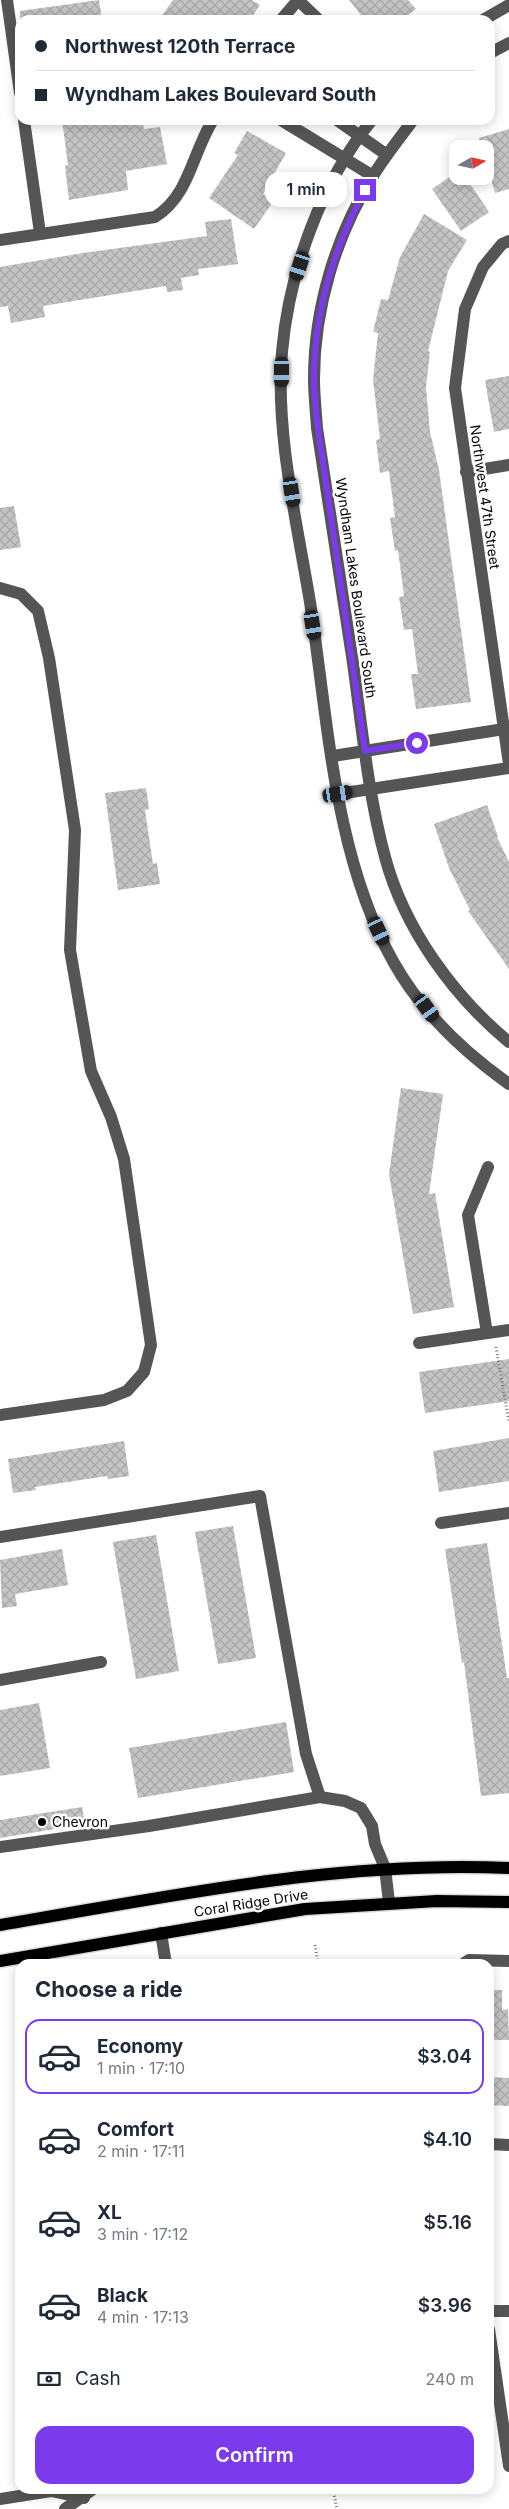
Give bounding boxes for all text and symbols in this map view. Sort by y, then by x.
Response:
text: Northwest 120th Terrace [65,35,295,58]
text: Wyndham Lakes Boulevard South [65,83,376,106]
north arrow [449,140,494,185]
map controls [449,140,494,185]
callout: 1 min [265,172,348,208]
text: 1 min [286,179,326,199]
route end [354,179,376,201]
car [288,249,311,283]
car [274,357,289,387]
street label: Northwest 47th Street [467,424,504,571]
car [282,476,301,508]
street label: Wyndham Lakes Boulevard South [333,477,380,699]
car [303,609,322,641]
route start [406,732,428,754]
car [322,784,353,804]
car [365,914,392,948]
car [412,991,441,1025]
place label: Chevron [52,1813,108,1830]
marker: Chevron [36,1816,48,1828]
street label: Coral Ridge Drive [193,1885,309,1920]
text: Choose a ride [35,1976,183,2002]
icon: car [37,2034,82,2079]
text: Economy [97,2035,183,2058]
text: $3.04 [417,2045,472,2068]
text: 1 min · 17:10 [97,2058,185,2078]
icon: car [37,2117,82,2162]
text: Comfort [97,2118,174,2141]
text: $4.10 [423,2128,472,2151]
text: 2 min · 17:11 [97,2141,185,2161]
icon: car [37,2200,82,2245]
text: XL [97,2201,122,2224]
text: $5.16 [424,2211,472,2234]
text: 3 min · 17:12 [97,2224,188,2244]
icon: car [37,2283,82,2328]
text: Black [97,2284,148,2307]
text: $3.96 [418,2294,472,2317]
text: 4 min · 17:13 [97,2307,189,2327]
icon: cash [35,2365,63,2393]
text: Cash [75,2367,121,2390]
text: 240 m [426,2369,474,2389]
button: Confirm [35,2426,474,2484]

